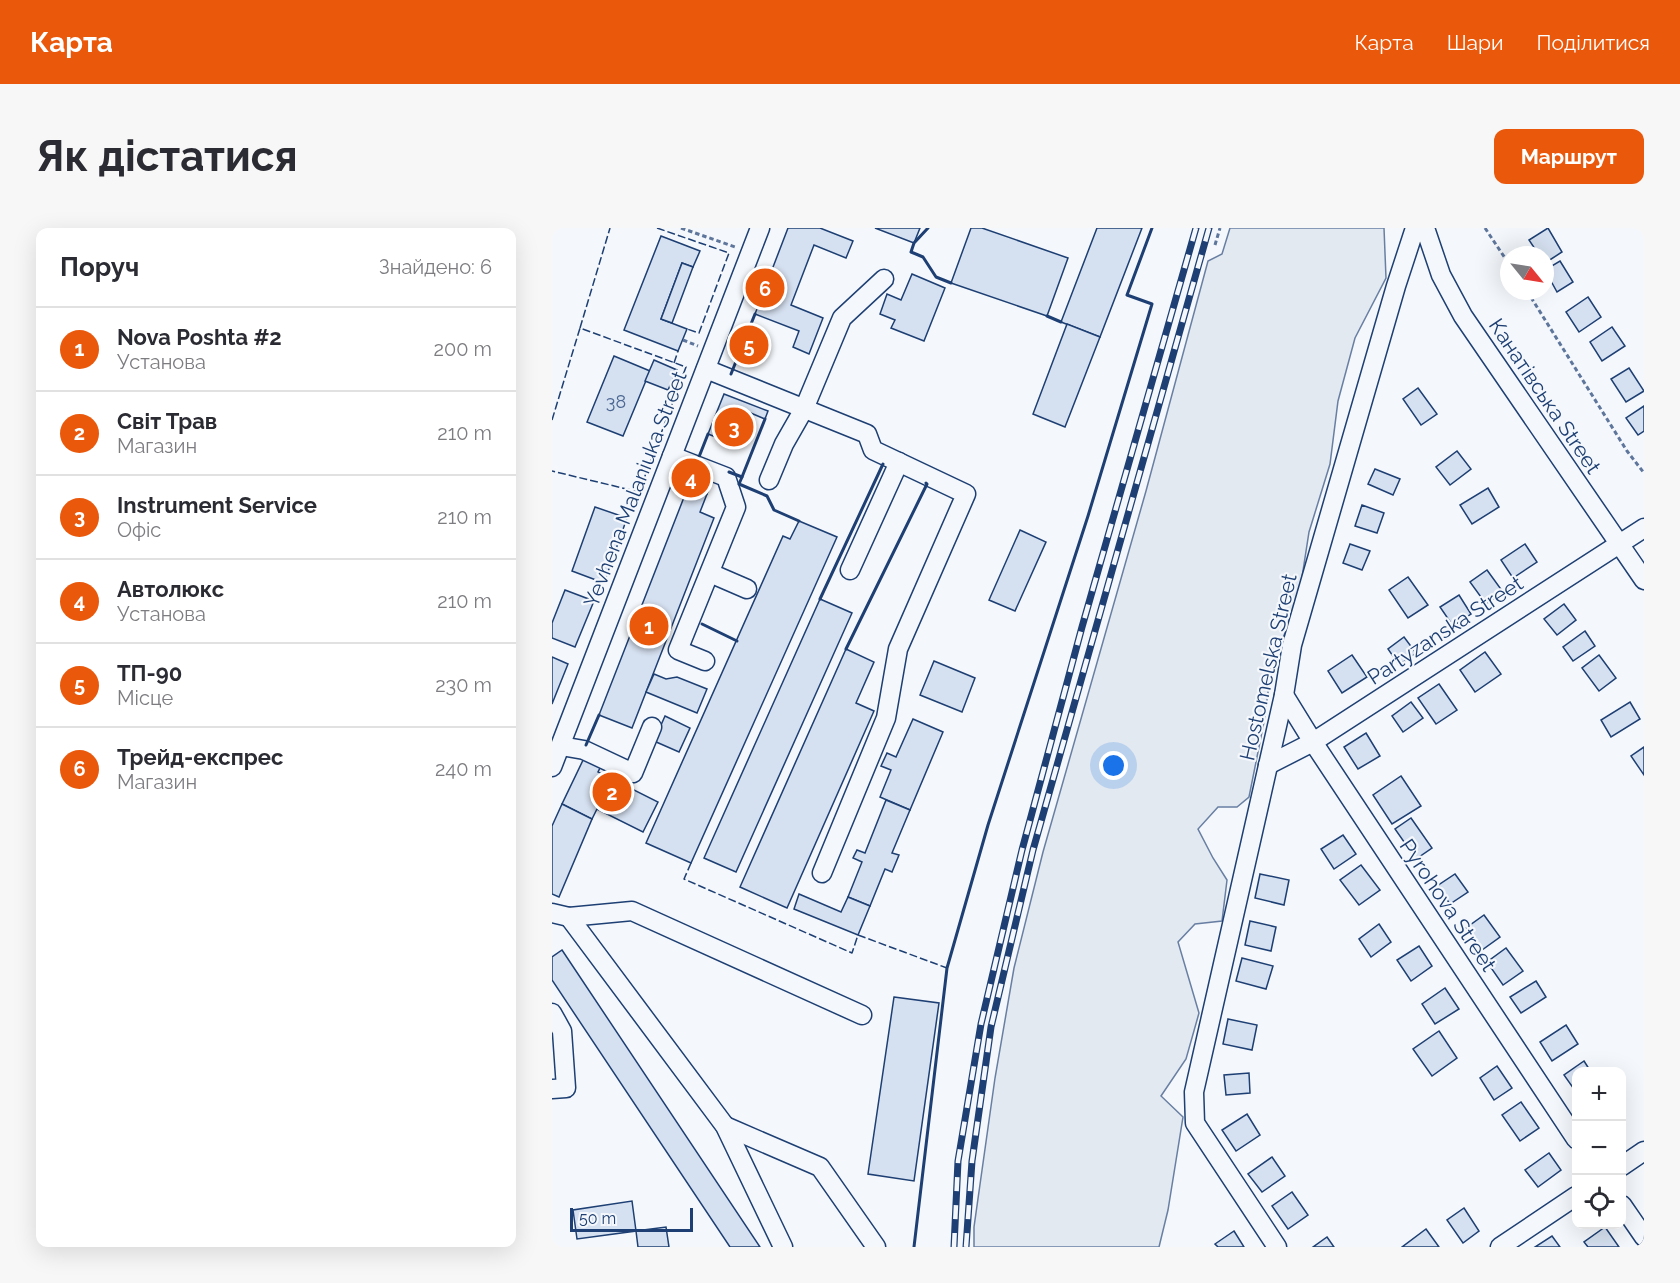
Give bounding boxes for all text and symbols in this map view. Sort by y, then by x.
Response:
text: Карта [30,26,113,59]
text: Карта [1355,30,1414,55]
text: Шари [1447,30,1504,55]
text: Поділитися [1537,30,1650,55]
button: Маршрут [1494,129,1644,184]
text: Як дістатися [36,132,298,181]
north arrow [1500,246,1554,300]
text: Поруч [60,252,139,282]
text: Знайдено: 6 [379,255,492,279]
pin: 6 [746,266,784,310]
street label: Канатівська Street [1484,314,1606,478]
pin: 5 [730,322,768,368]
text: Nova Poshta #2 [117,324,282,350]
text: 1 [75,337,84,361]
text: 200 m [434,337,492,361]
text: Установа [117,350,206,374]
street label: Yevhena Malaniuka Street [578,367,692,611]
house number: 38 [606,391,626,412]
pin: 3 [714,404,753,450]
text: Світ Трав [117,408,217,434]
text: 2 [74,421,85,445]
text: 210 m [437,421,492,445]
text: Магазин [117,434,197,458]
pin: 4 [672,456,710,500]
text: Instrument Service [117,492,317,518]
text: 3 [74,505,85,529]
text: 210 m [437,505,492,529]
text: Офіс [117,518,161,542]
street label: Partyzanska Street [1363,570,1527,690]
street label: Hostomelska Street [1234,571,1302,763]
text: Автолюкс [117,576,224,602]
text: 4 [74,589,85,613]
text: 210 m [437,589,492,613]
text: Установа [117,602,206,626]
pin: 1 [630,604,668,648]
text: ТП-90 [117,660,182,686]
text: 5 [74,673,85,697]
text: 230 m [435,673,492,697]
text: Місце [117,686,173,710]
text: Трейд-експрес [117,744,283,770]
your location [1099,751,1128,780]
text: 6 [73,757,86,781]
text: 240 m [435,757,492,781]
text: Магазин [117,770,197,794]
pin: 2 [592,770,632,814]
street label: Pyrohova Street [1395,834,1501,976]
map controls [1572,1067,1626,1229]
button: + [1572,1067,1626,1121]
button: − [1572,1121,1626,1175]
button: locate [1572,1175,1626,1229]
scale bar [570,1205,693,1232]
text: 50 m [579,1209,616,1228]

